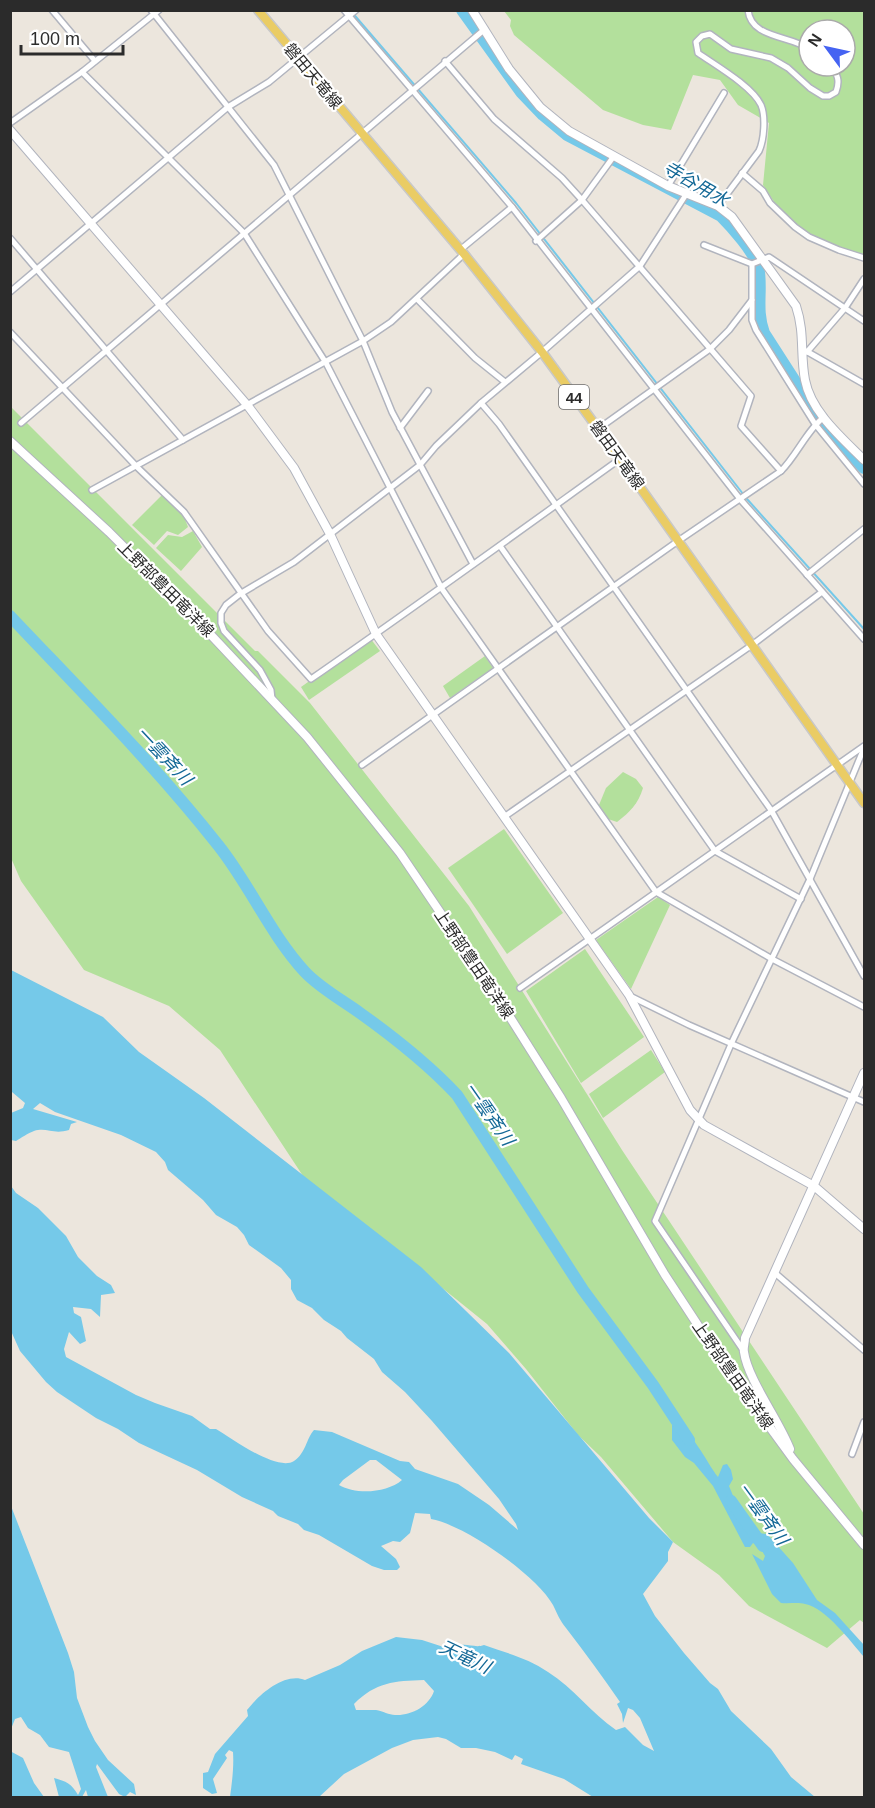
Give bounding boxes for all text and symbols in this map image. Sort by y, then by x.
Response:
scale bar [21,18,123,56]
north arrow [797,18,857,78]
text: 100 m [30,29,80,49]
text: N [805,31,825,50]
street label: 磐田天竜線 [281,40,345,112]
water label: 寺谷用水 [660,157,734,212]
road number: 44 [559,385,589,409]
street label: 磐田天竜線 [587,418,647,492]
street label: 上野部豊田竜洋線 [115,538,217,640]
water label: 一雲斉川 [132,723,197,791]
street label: 上野部豊田竜洋線 [431,906,517,1022]
water label: 一雲斉川 [460,1079,519,1151]
street label: 上野部豊田竜洋線 [689,1318,777,1432]
water label: 一雲斉川 [734,1479,793,1551]
water label: 天竜川 [436,1637,496,1678]

